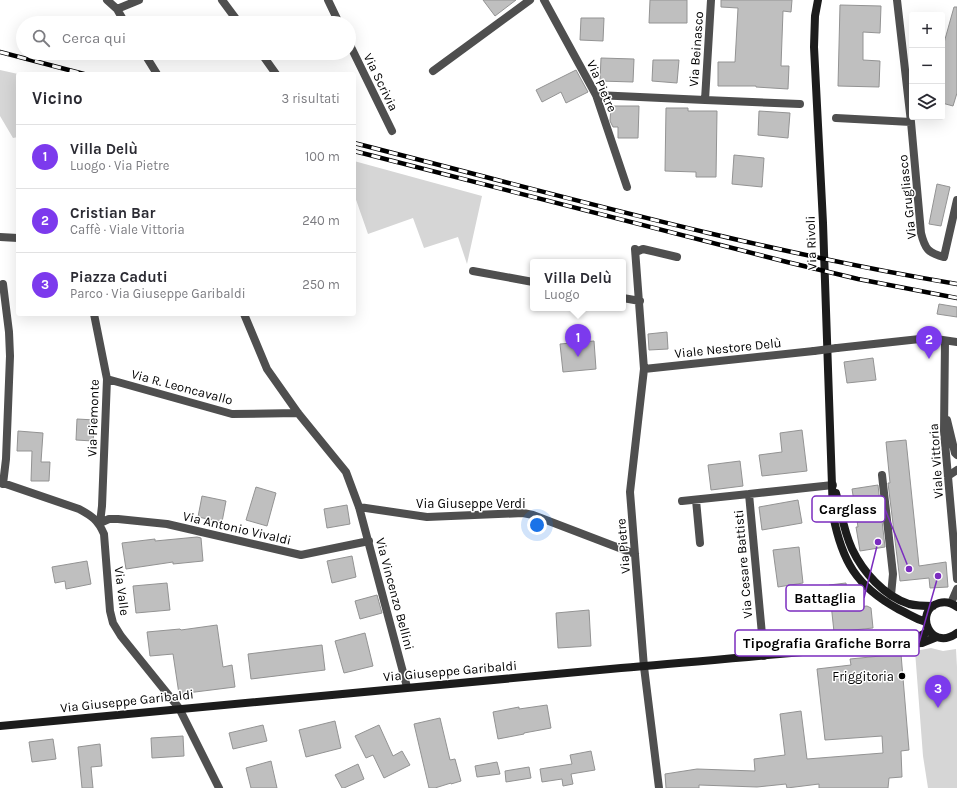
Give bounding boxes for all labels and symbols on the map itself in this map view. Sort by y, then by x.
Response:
street label: Via Beinasco [686,11,706,87]
street label: Via Scrivia [361,51,401,113]
street label: Via Pietre [584,58,620,115]
street label: Via Grugliasco [895,154,919,240]
street label: Via Rivoli [803,216,819,270]
pin: 1 [565,324,591,357]
pin: 2 [916,326,942,359]
street label: Viale Nestore Delù [674,335,782,361]
street label: Via R. Leoncavallo [130,366,234,408]
street label: Via Piemonte [84,379,102,457]
street label: Viale Vittoria [926,423,946,499]
street label: Via Giuseppe Verdi [416,496,526,511]
callout: Carglass [812,496,885,522]
text: Carglass [819,501,877,518]
street label: Via Antonio Vivaldi [181,508,293,548]
street label: Via Cesare Battisti [731,509,755,619]
your location [527,515,547,535]
street label: Via Pietre [613,517,633,574]
street label: Via Vincenzo Bellini [373,536,417,652]
street label: Via Valle [112,566,132,617]
callout: Battaglia [786,585,864,611]
text: Battaglia [794,590,856,607]
callout: Tipografia Grafiche Borra [735,630,919,656]
text: Tipografia Grafiche Borra [743,635,911,652]
street label: Via Giuseppe Garibaldi [383,658,517,684]
place label: Friggitoria [832,669,894,684]
marker: Friggitoria [897,671,907,681]
pin: 3 [925,675,951,708]
street label: Via Giuseppe Garibaldi [59,687,195,715]

